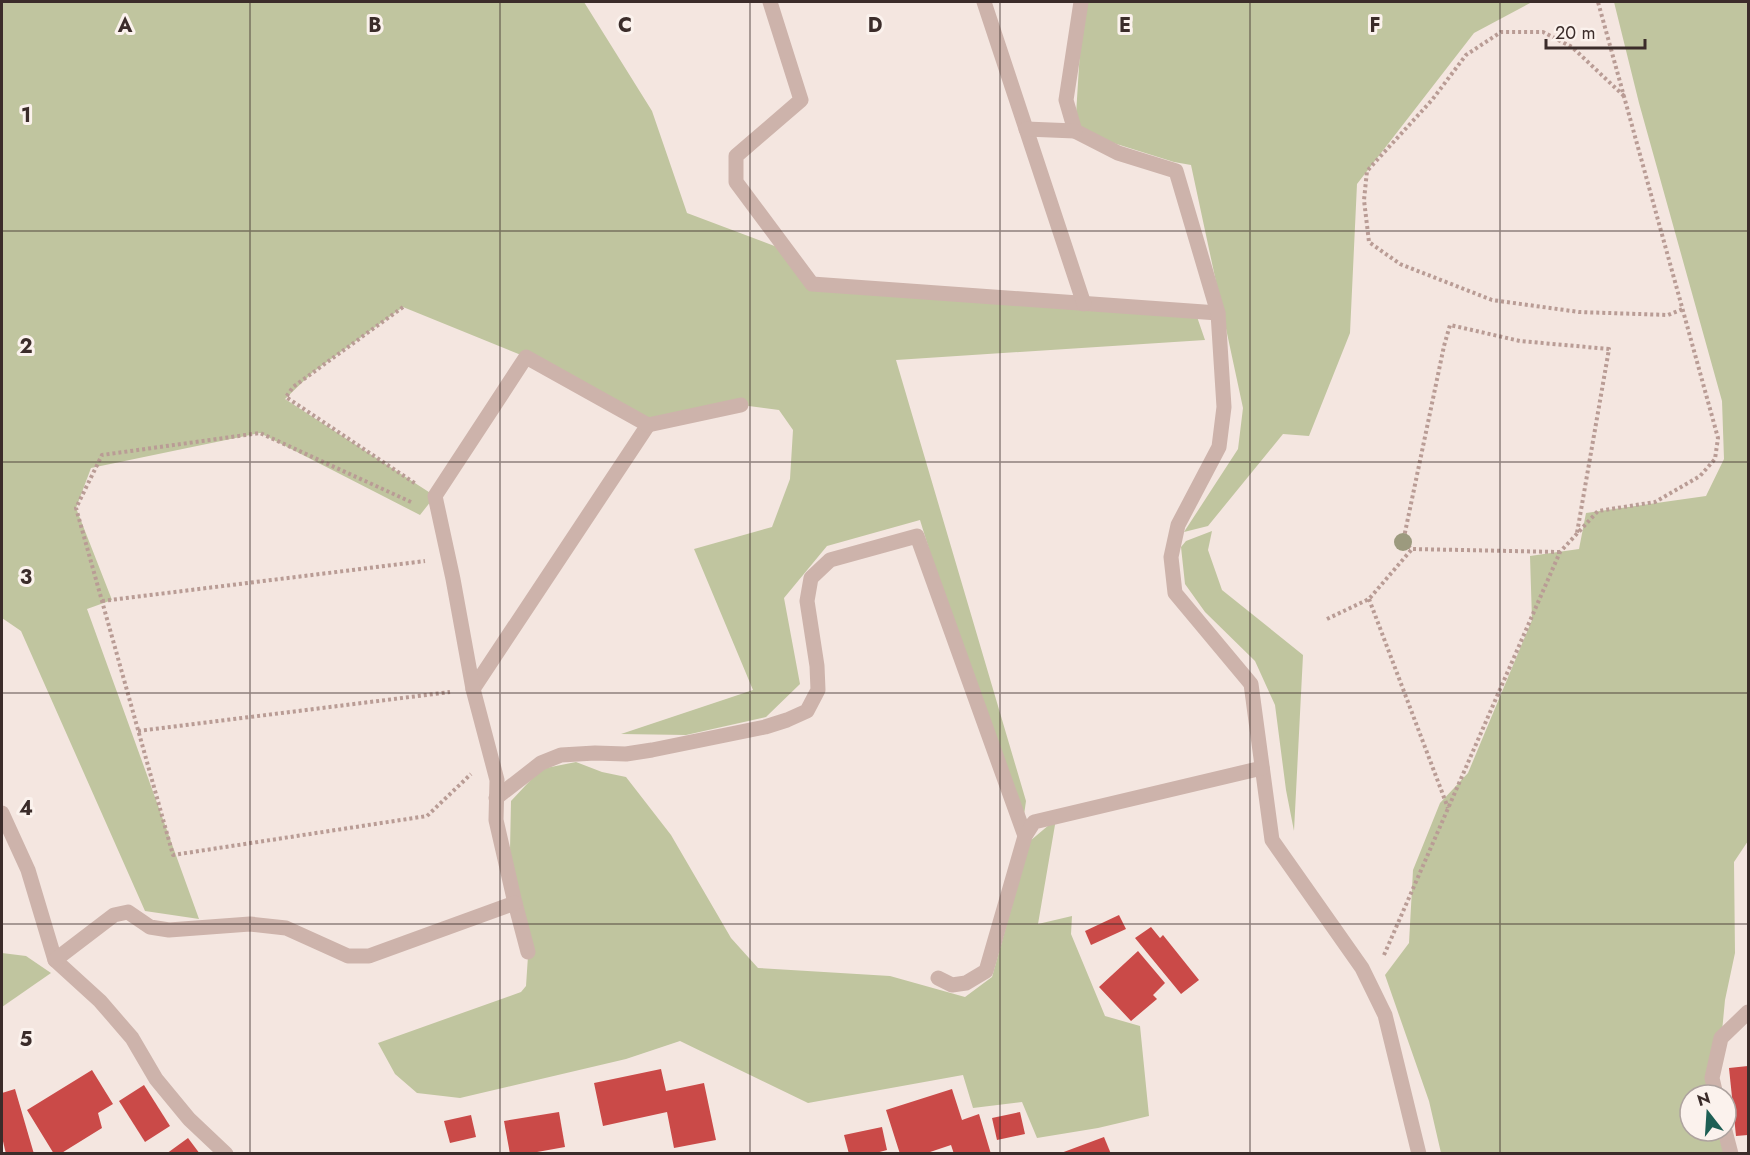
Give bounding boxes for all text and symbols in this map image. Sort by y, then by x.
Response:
text: A [117,11,133,40]
text: B [368,11,382,40]
text: C [618,11,632,40]
text: D [868,11,882,40]
text: E [1119,11,1131,40]
text: F [1369,11,1381,40]
scale bar [1546,12,1645,50]
text: 20 m [1555,20,1595,46]
text: 1 [21,101,31,130]
text: 2 [19,332,33,361]
text: 3 [20,563,32,592]
text: 4 [19,794,33,823]
text: 5 [20,1025,33,1054]
north arrow [1678,1083,1738,1143]
text: N [1694,1086,1713,1112]

